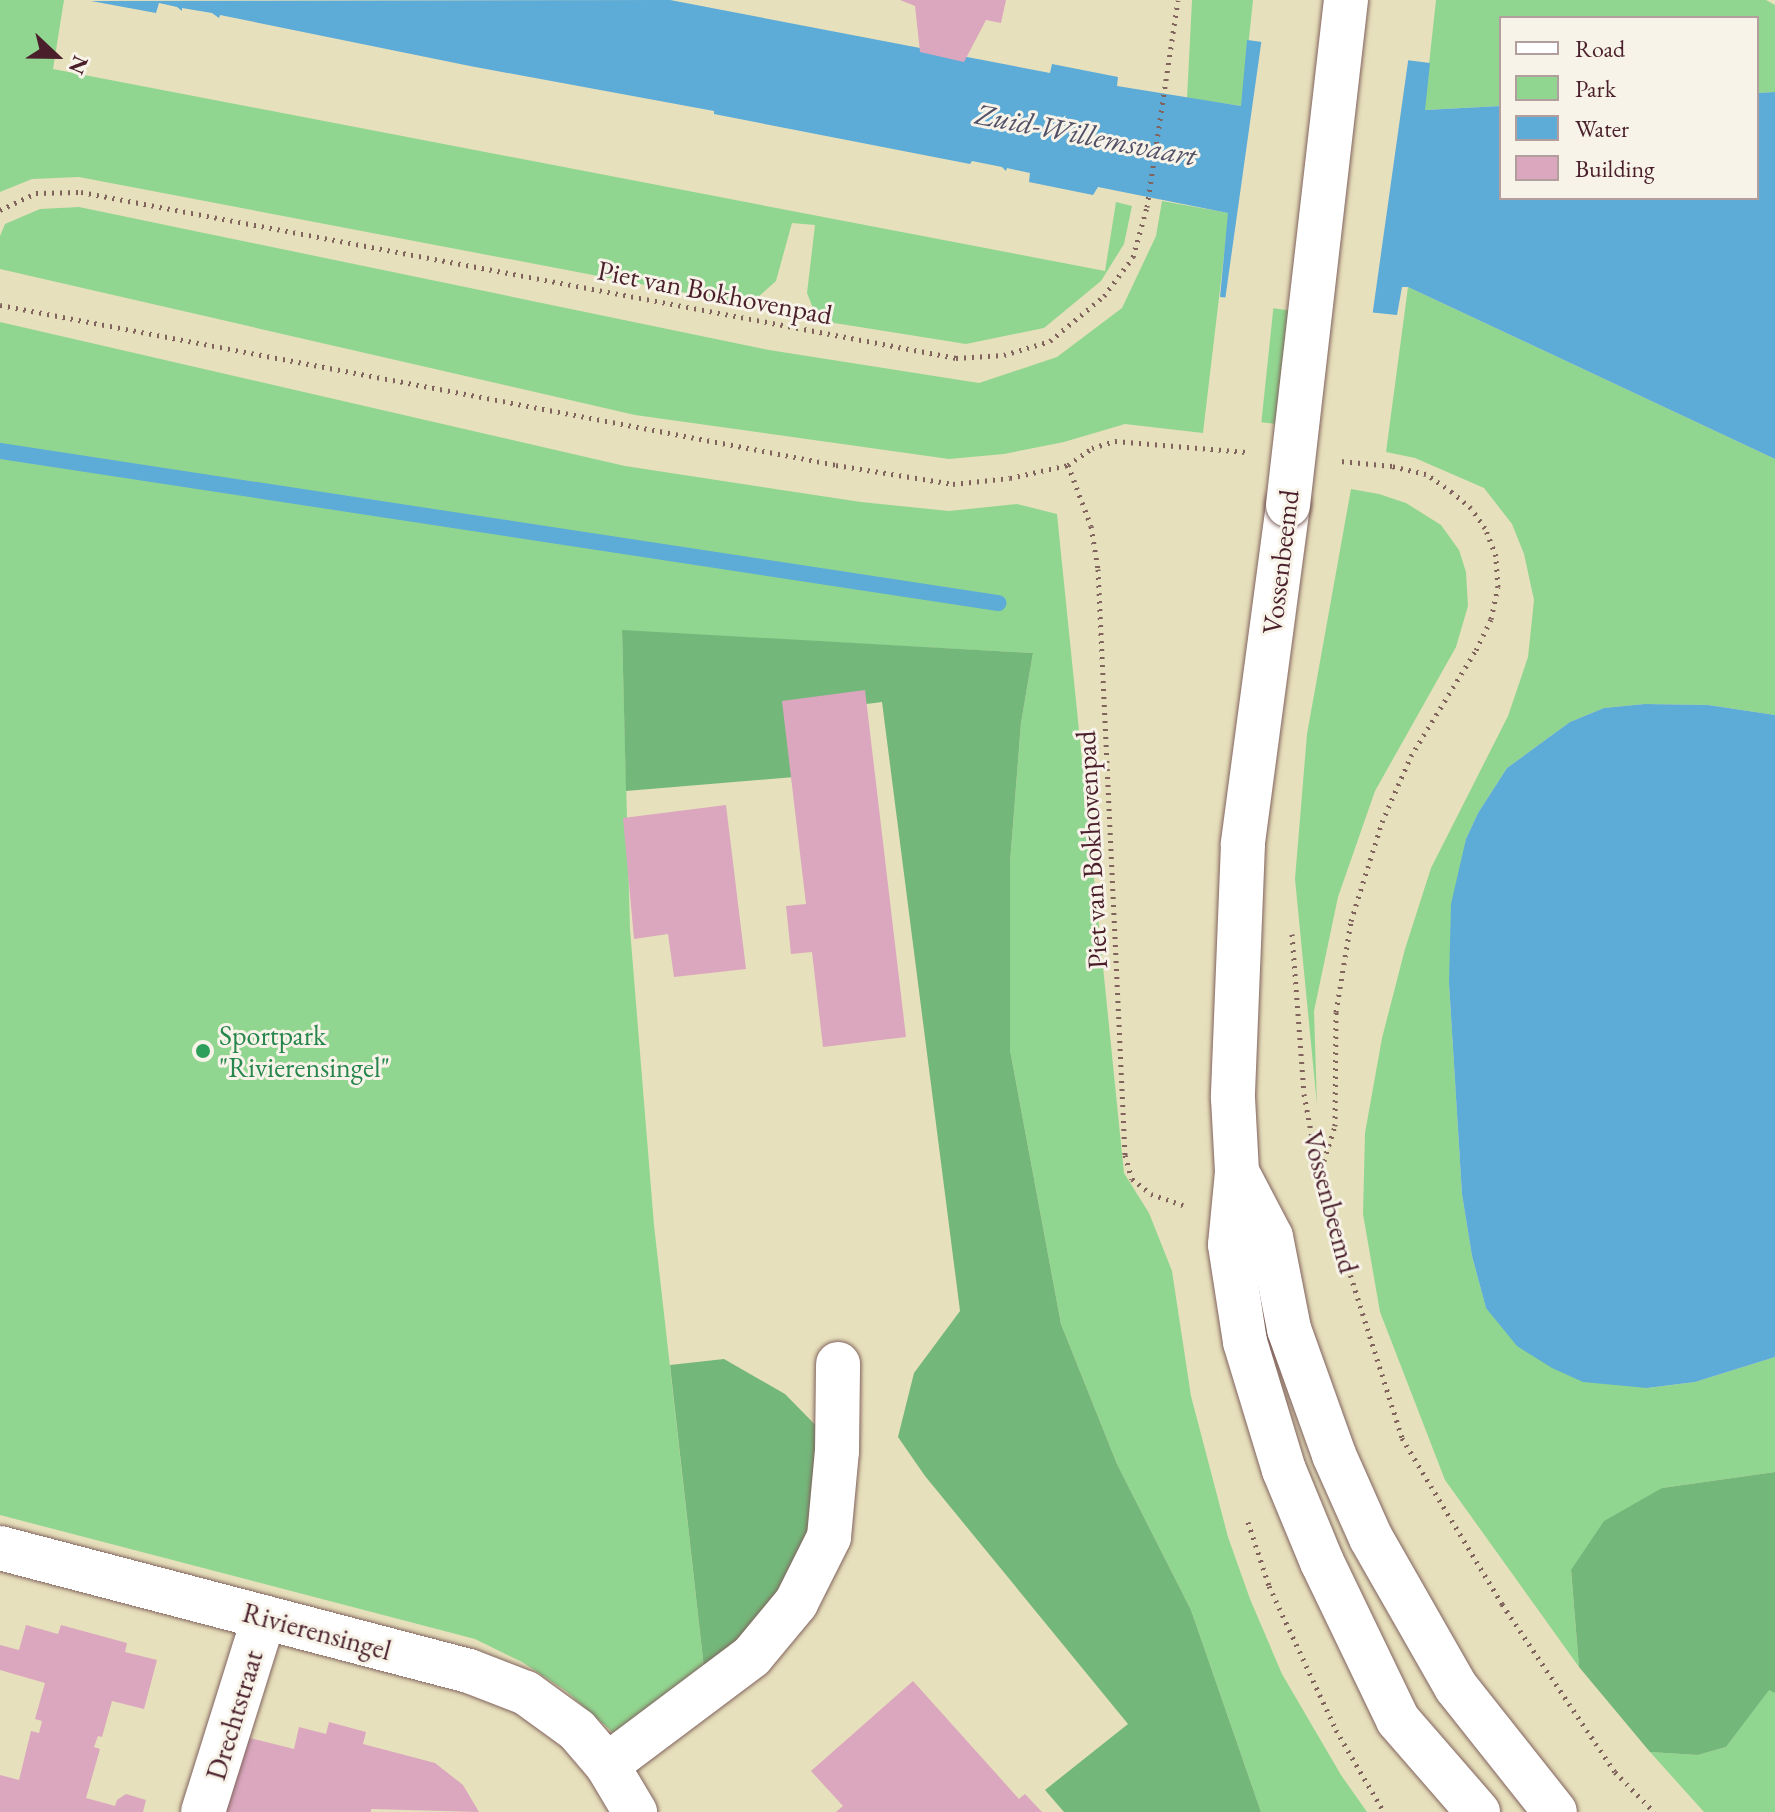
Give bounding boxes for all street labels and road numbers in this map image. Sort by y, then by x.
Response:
street label: Piet van Bokhovenpad [595,253,835,331]
street label: Vossenbeemd [1254,488,1306,636]
street label: Piet van Bokhovenpad [1068,730,1114,970]
street label: Vossenbeemd [1296,1127,1366,1277]
street label: Rivierensingel [239,1595,395,1667]
street label: Drechtstraat [198,1646,270,1784]

